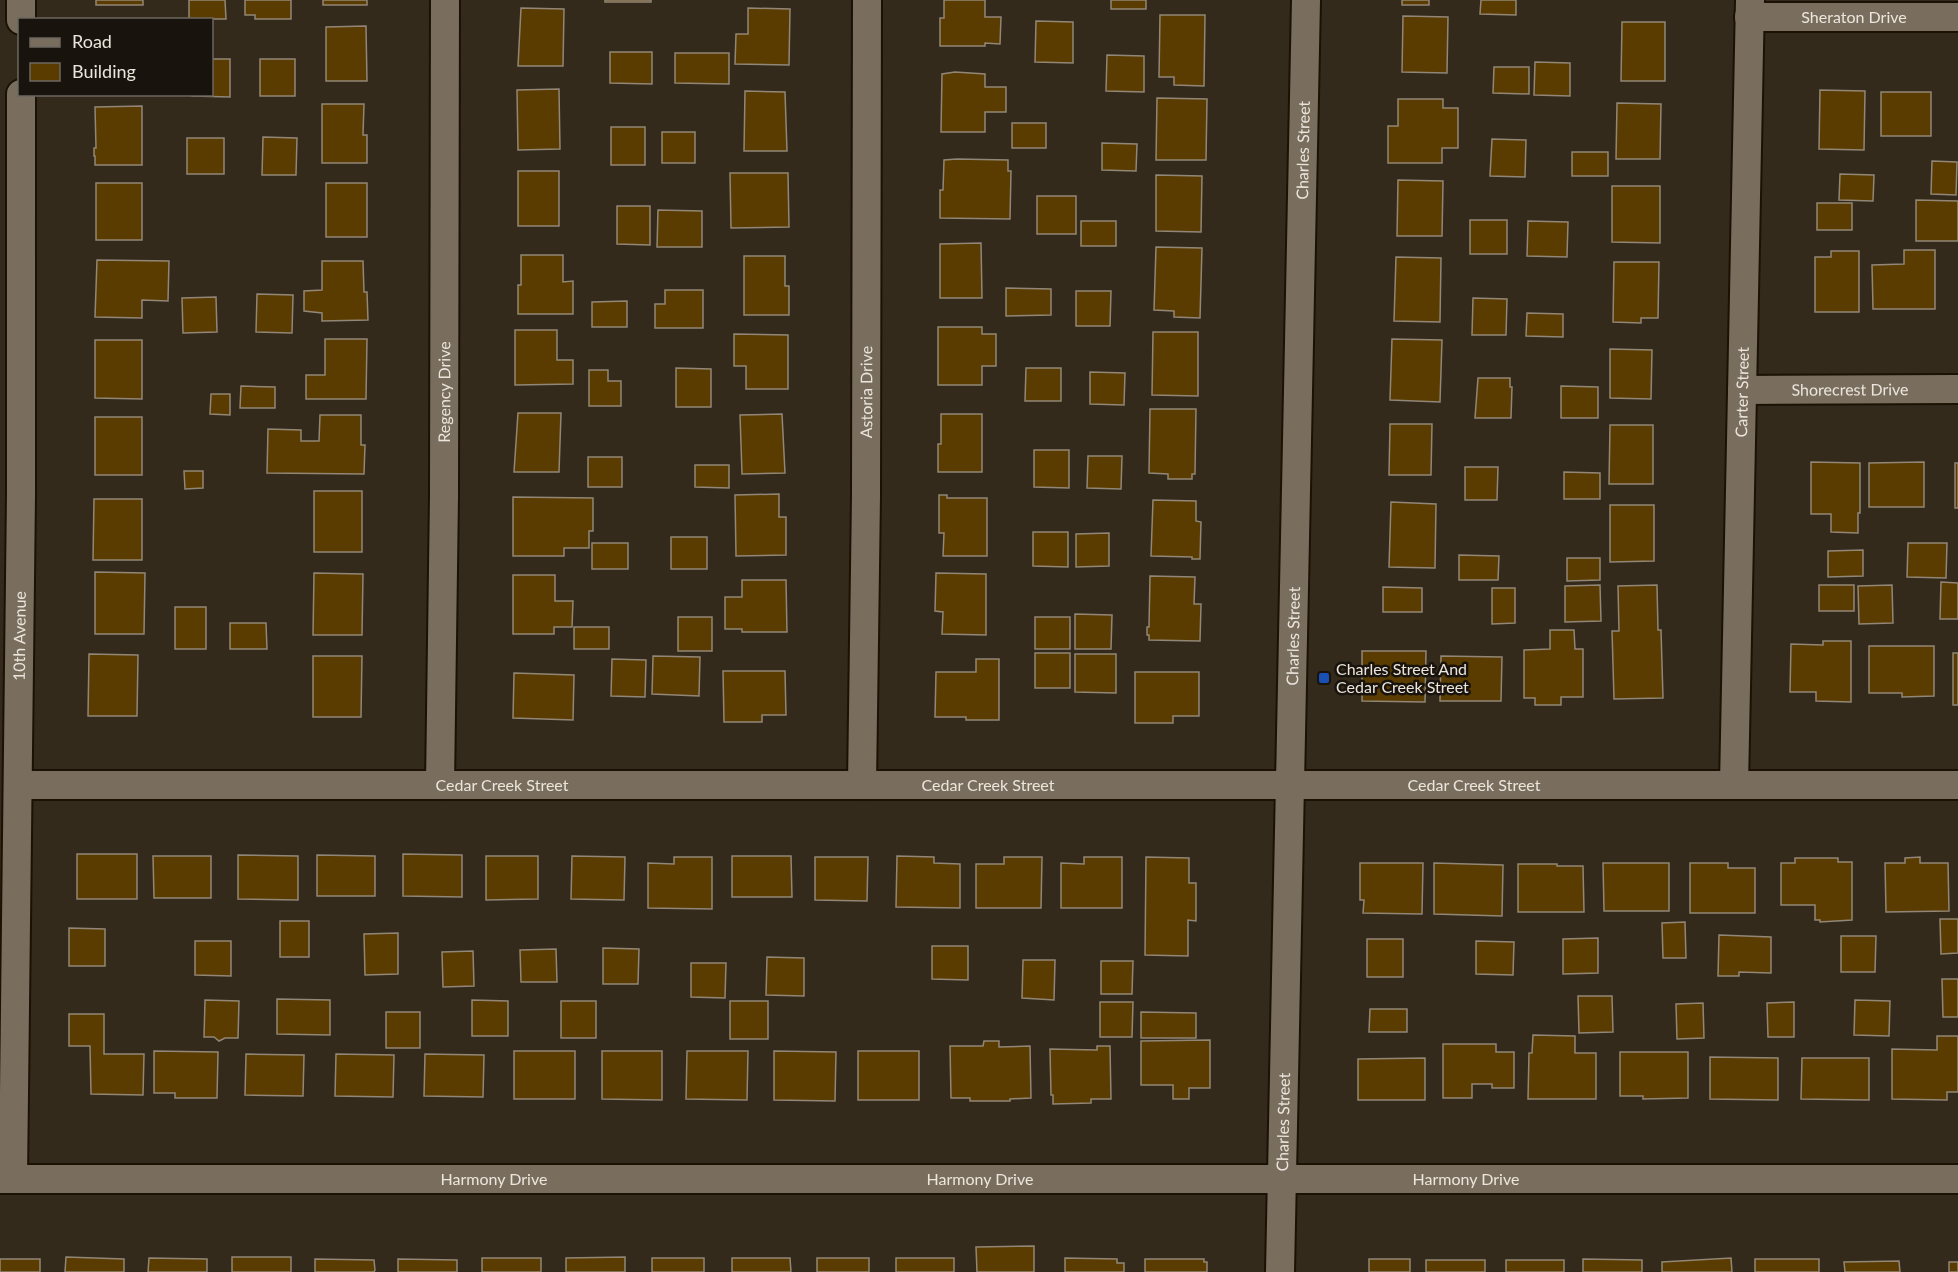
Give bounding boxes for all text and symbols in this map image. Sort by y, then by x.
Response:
street label: Sheraton Drive [1801,7,1907,26]
legend [18,18,213,96]
text: Road [72,30,112,52]
text: Building [72,60,136,82]
street label: Charles Street [1292,100,1313,200]
street label: Regency Drive [434,341,453,443]
street label: Astoria Drive [856,346,875,438]
street label: Carter Street [1731,346,1752,437]
street label: Shorecrest Drive [1791,379,1909,399]
street label: Charles Street [1282,586,1303,686]
street label: 10th Avenue [9,591,29,681]
place label: Charles Street And Cedar Creek Street [1336,659,1469,696]
marker: Charles Street And Cedar Creek Street [1317,671,1331,685]
street label: Cedar Creek Street [436,775,569,794]
street label: Cedar Creek Street [922,775,1055,794]
street label: Cedar Creek Street [1408,775,1541,794]
street label: Charles Street [1272,1072,1293,1172]
street label: Harmony Drive [441,1169,547,1188]
street label: Harmony Drive [927,1169,1033,1188]
street label: Harmony Drive [1413,1169,1519,1188]

